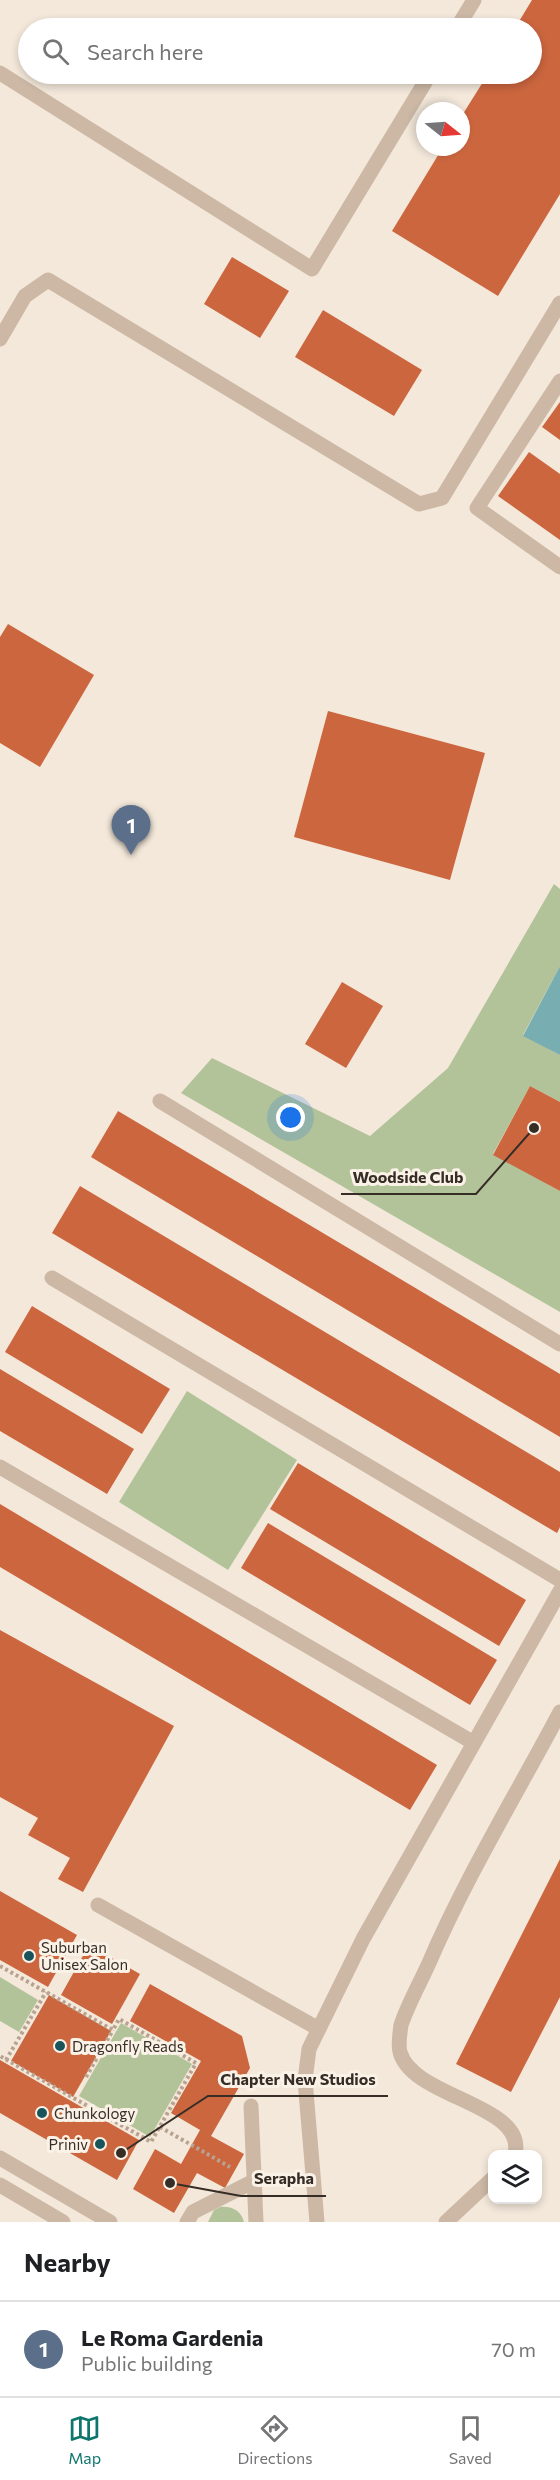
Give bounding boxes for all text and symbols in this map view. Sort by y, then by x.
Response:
search box [18,18,542,84]
icon: search [39,35,72,68]
text: Search here [87,38,203,65]
north arrow [416,102,470,156]
pin: 1 [112,806,150,855]
your location [276,1103,305,1132]
callout: Woodside Club [341,1160,476,1194]
text: Woodside Club [353,1167,463,1186]
place label: Suburban Unisex Salon [41,1938,128,1973]
marker: Suburban Unisex Salon [22,1949,36,1963]
place label: Dragonfly Reads [72,2037,184,2055]
marker: Dragonfly Reads [53,2039,67,2053]
callout: Chapter New Studios [208,2062,388,2096]
text: Chapter New Studios [220,2069,376,2088]
place label: Chunkology [54,2104,135,2122]
marker: Chunkology [35,2106,49,2120]
place label: Priniv [49,2135,88,2153]
marker: Priniv [93,2137,107,2151]
map controls [488,2150,542,2204]
button: layers [488,2150,542,2204]
callout: Serapha [241,2162,326,2196]
text: Serapha [254,2168,314,2187]
text: Nearby [24,2246,111,2277]
text: Le Roma Gardenia [81,2324,263,2351]
text: 1 [39,2337,48,2361]
text: 70 m [491,2337,536,2361]
text: Public building [81,2351,213,2375]
tab: Map [68,2412,101,2467]
tab: Directions [237,2412,312,2467]
tab: Saved [449,2412,492,2467]

